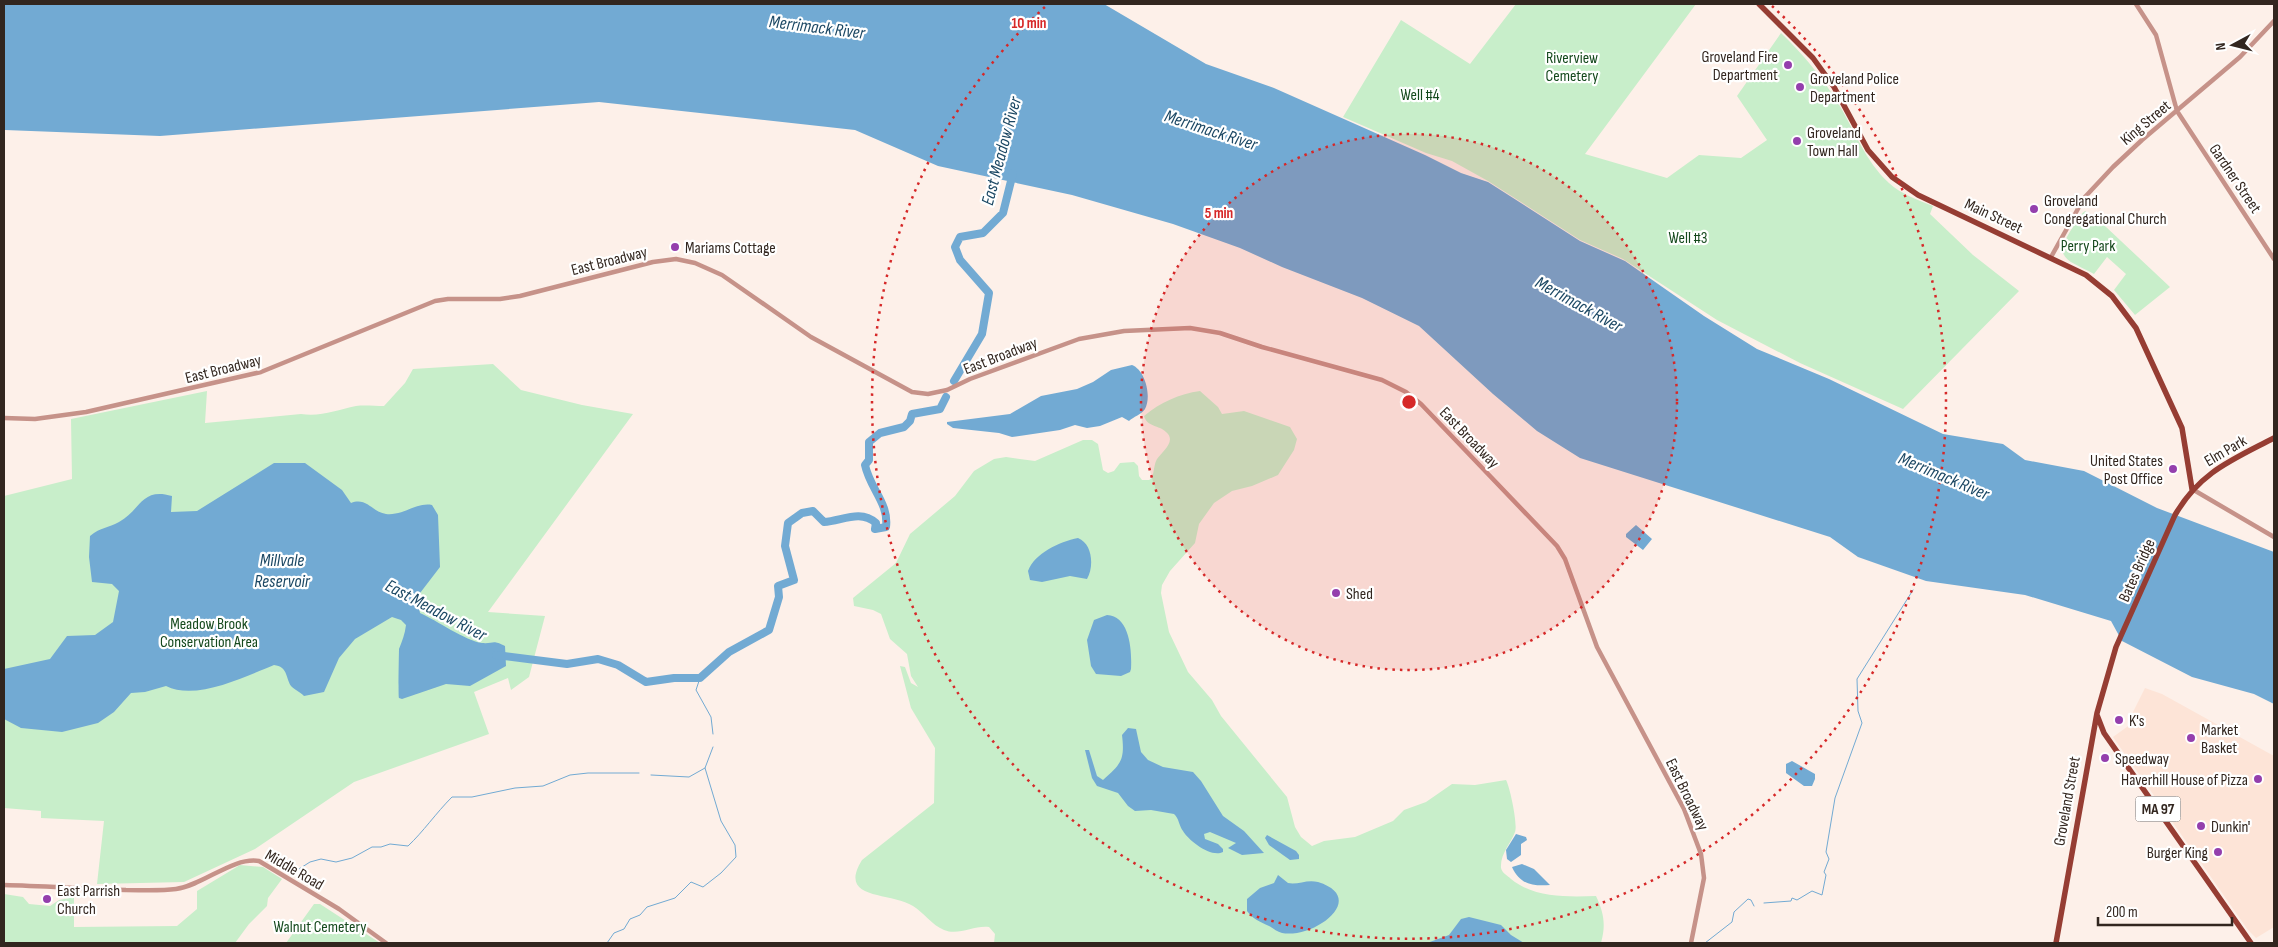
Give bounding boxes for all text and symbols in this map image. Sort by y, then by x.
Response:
water label: Merrimack River [768,11,867,44]
text: 10 min [1011,14,1047,33]
north arrow [2208,20,2258,70]
text: N [2212,42,2229,51]
place label: Groveland Fire Department [1701,48,1778,85]
park label: Riverview Cemetery [1546,49,1598,86]
marker: Groveland Fire Department [1782,59,1794,71]
place label: Groveland Police Department [1810,70,1899,107]
marker: Groveland Police Department [1794,81,1806,93]
park label: Well #4 [1400,86,1440,105]
water label: East Meadow River [977,94,1026,208]
street label: King Street [2117,97,2175,150]
water label: Merrimack River [1162,106,1261,156]
place label: Groveland Town Hall [1807,124,1861,161]
marker: Groveland Town Hall [1791,135,1803,147]
street label: Gardner Street [2205,141,2265,217]
place label: Groveland Congregational Church [2044,192,2167,229]
street label: Main Street [1961,195,2025,238]
marker: Groveland Congregational Church [2028,203,2040,215]
text: 5 min [1205,204,1233,223]
park label: Well #3 [1668,229,1708,248]
park label: Perry Park [2061,237,2115,256]
place label: Mariams Cottage [685,239,776,258]
marker: Mariams Cottage [669,241,681,253]
street label: East Broadway [569,243,649,280]
water label: Merrimack River [1532,272,1627,337]
street label: East Broadway [961,334,1040,379]
street label: East Broadway [183,351,263,388]
centre of rings [1400,393,1418,411]
street label: East Broadway [1435,404,1503,473]
street label: Elm Park [2201,432,2250,471]
water label: Merrimack River [1895,448,1993,505]
place label: United States Post Office [2090,452,2163,489]
marker: United States Post Office [2167,463,2179,475]
street label: Bates Bridge [2115,536,2160,605]
water label: Millvale Reservoir [254,550,311,592]
water label: East Meadow River [382,575,491,646]
place label: Shed [1346,585,1373,604]
marker: Shed [1330,587,1342,599]
park label: Meadow Brook Conservation Area [160,615,258,652]
place label: K's [2129,712,2145,731]
marker: K's [2113,714,2125,726]
place label: Market Basket [2201,721,2238,758]
marker: Market Basket [2185,732,2197,744]
place label: Speedway [2115,750,2169,769]
marker: Speedway [2099,752,2111,764]
street label: Groveland Street [2050,755,2085,847]
street label: East Broadway [1661,756,1712,834]
place label: Haverhill House of Pizza [2121,771,2248,790]
marker: Haverhill House of Pizza [2252,773,2264,785]
road number: MA 97 [2136,796,2180,822]
place label: Dunkin' [2211,818,2250,837]
marker: Dunkin' [2195,820,2207,832]
place label: Burger King [2147,844,2208,863]
street label: Middle Road [262,846,327,895]
marker: Burger King [2212,846,2224,858]
place label: East Parrish Church [57,882,120,919]
marker: East Parrish Church [41,893,53,905]
scale bar [2098,894,2232,926]
text: 200 m [2106,903,2138,922]
park label: Walnut Cemetery [274,918,366,937]

